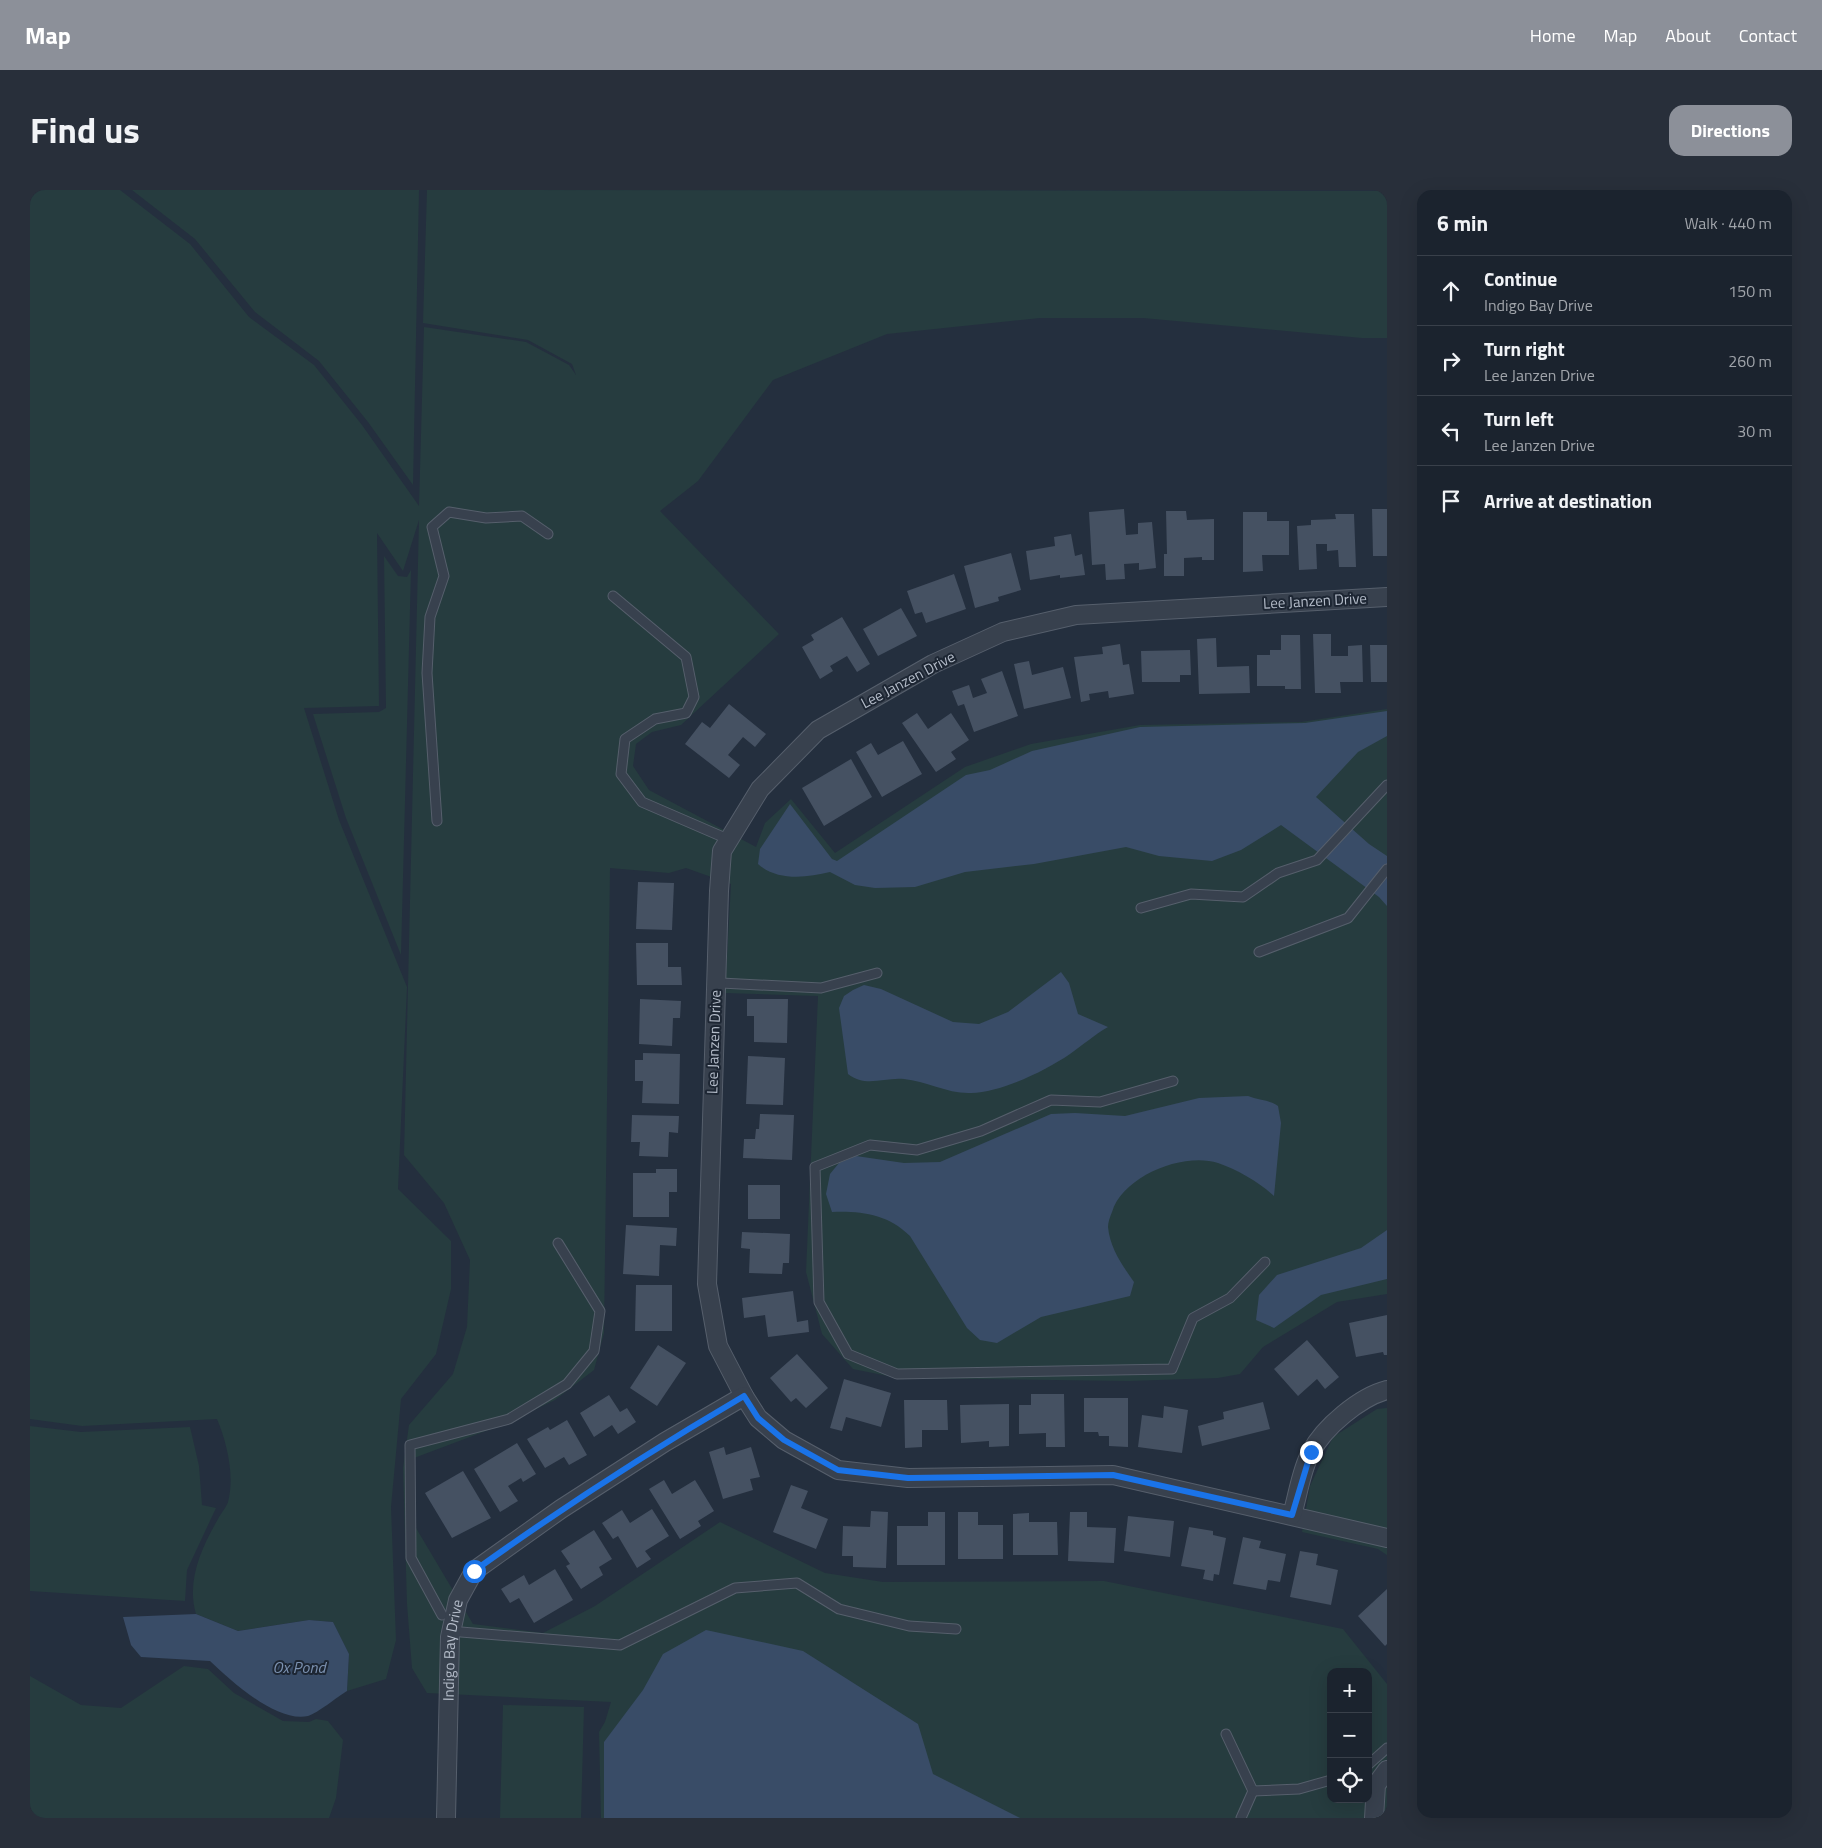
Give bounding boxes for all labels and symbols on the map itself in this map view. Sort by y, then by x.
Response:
street label: Lee Janzen Drive [1262,586,1367,615]
street label: Lee Janzen Drive [856,645,959,714]
street label: Lee Janzen Drive [700,990,727,1094]
route end [1300,1441,1323,1464]
route start [463,1560,486,1583]
street label: Indigo Bay Drive [437,1597,469,1701]
water label: Ox Pond [273,1655,327,1679]

